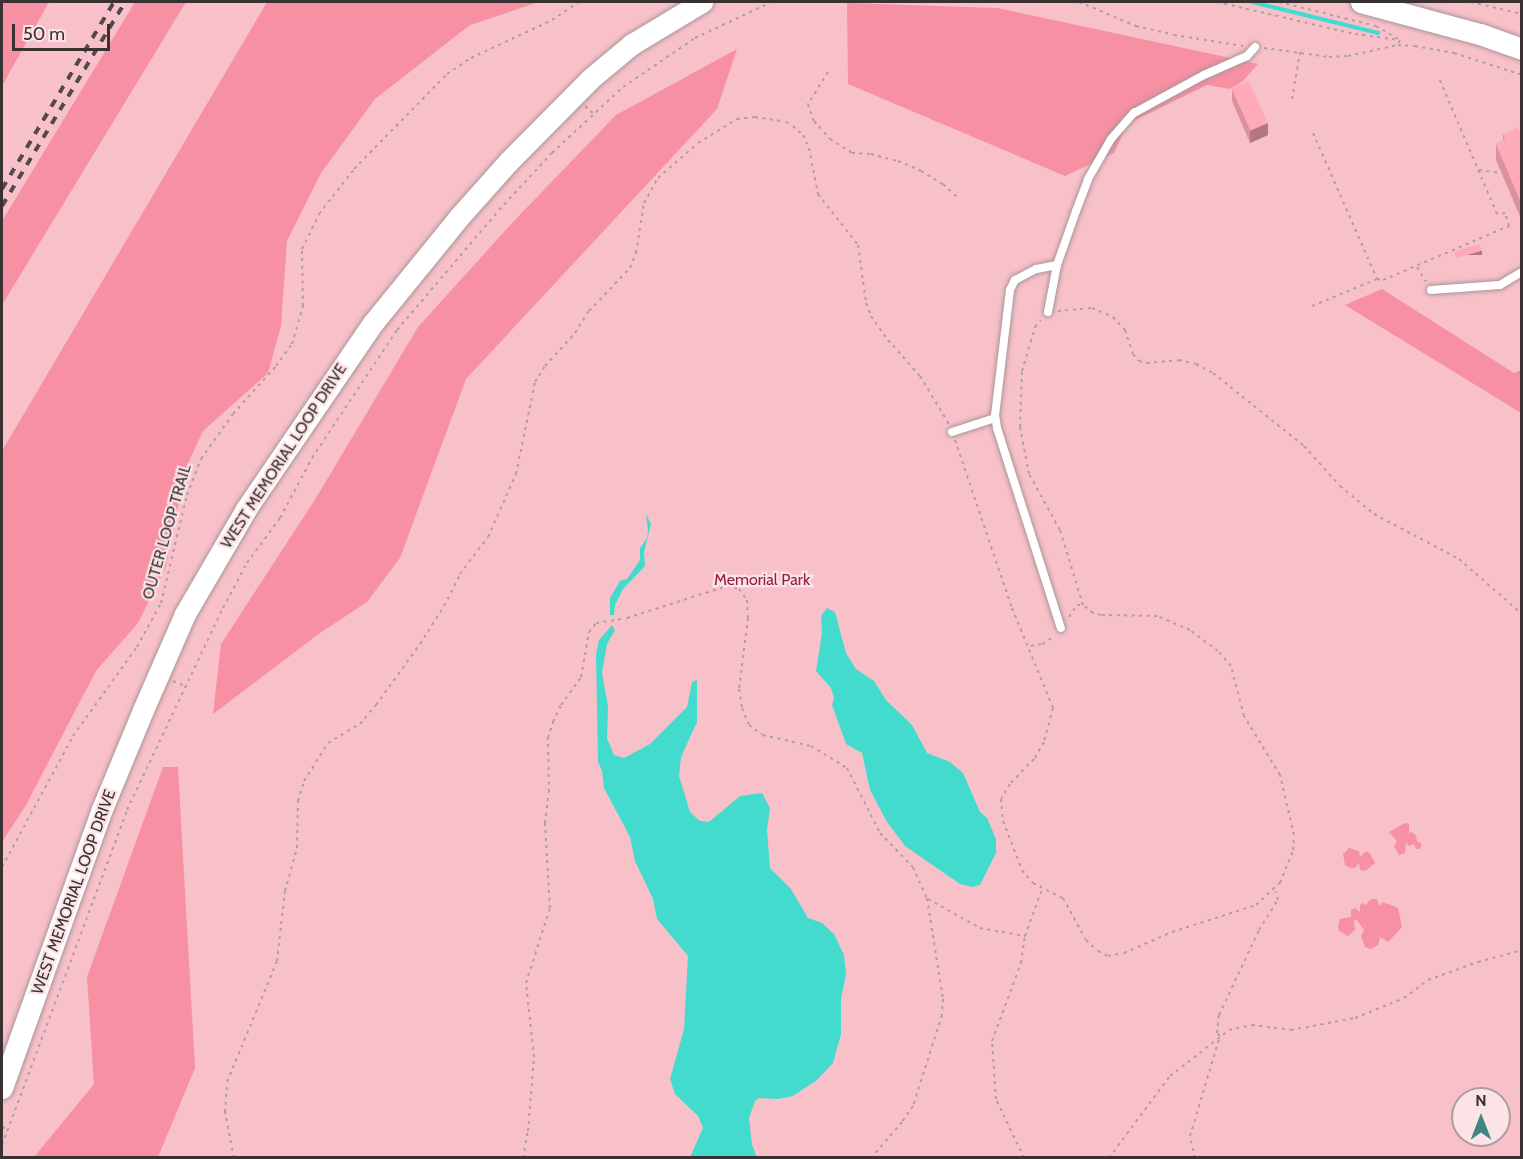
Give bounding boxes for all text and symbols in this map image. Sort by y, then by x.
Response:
scale bar [15,12,112,50]
text: 50 m [23,23,65,45]
street label: WEST MEMORIAL LOOP DRIVE [217,360,351,552]
street label: OUTER LOOP TRAIL [139,462,195,602]
park label: Memorial Park [714,570,810,590]
street label: WEST MEMORIAL LOOP DRIVE [28,787,120,997]
north arrow [1451,1087,1511,1147]
text: N [1475,1091,1487,1110]

